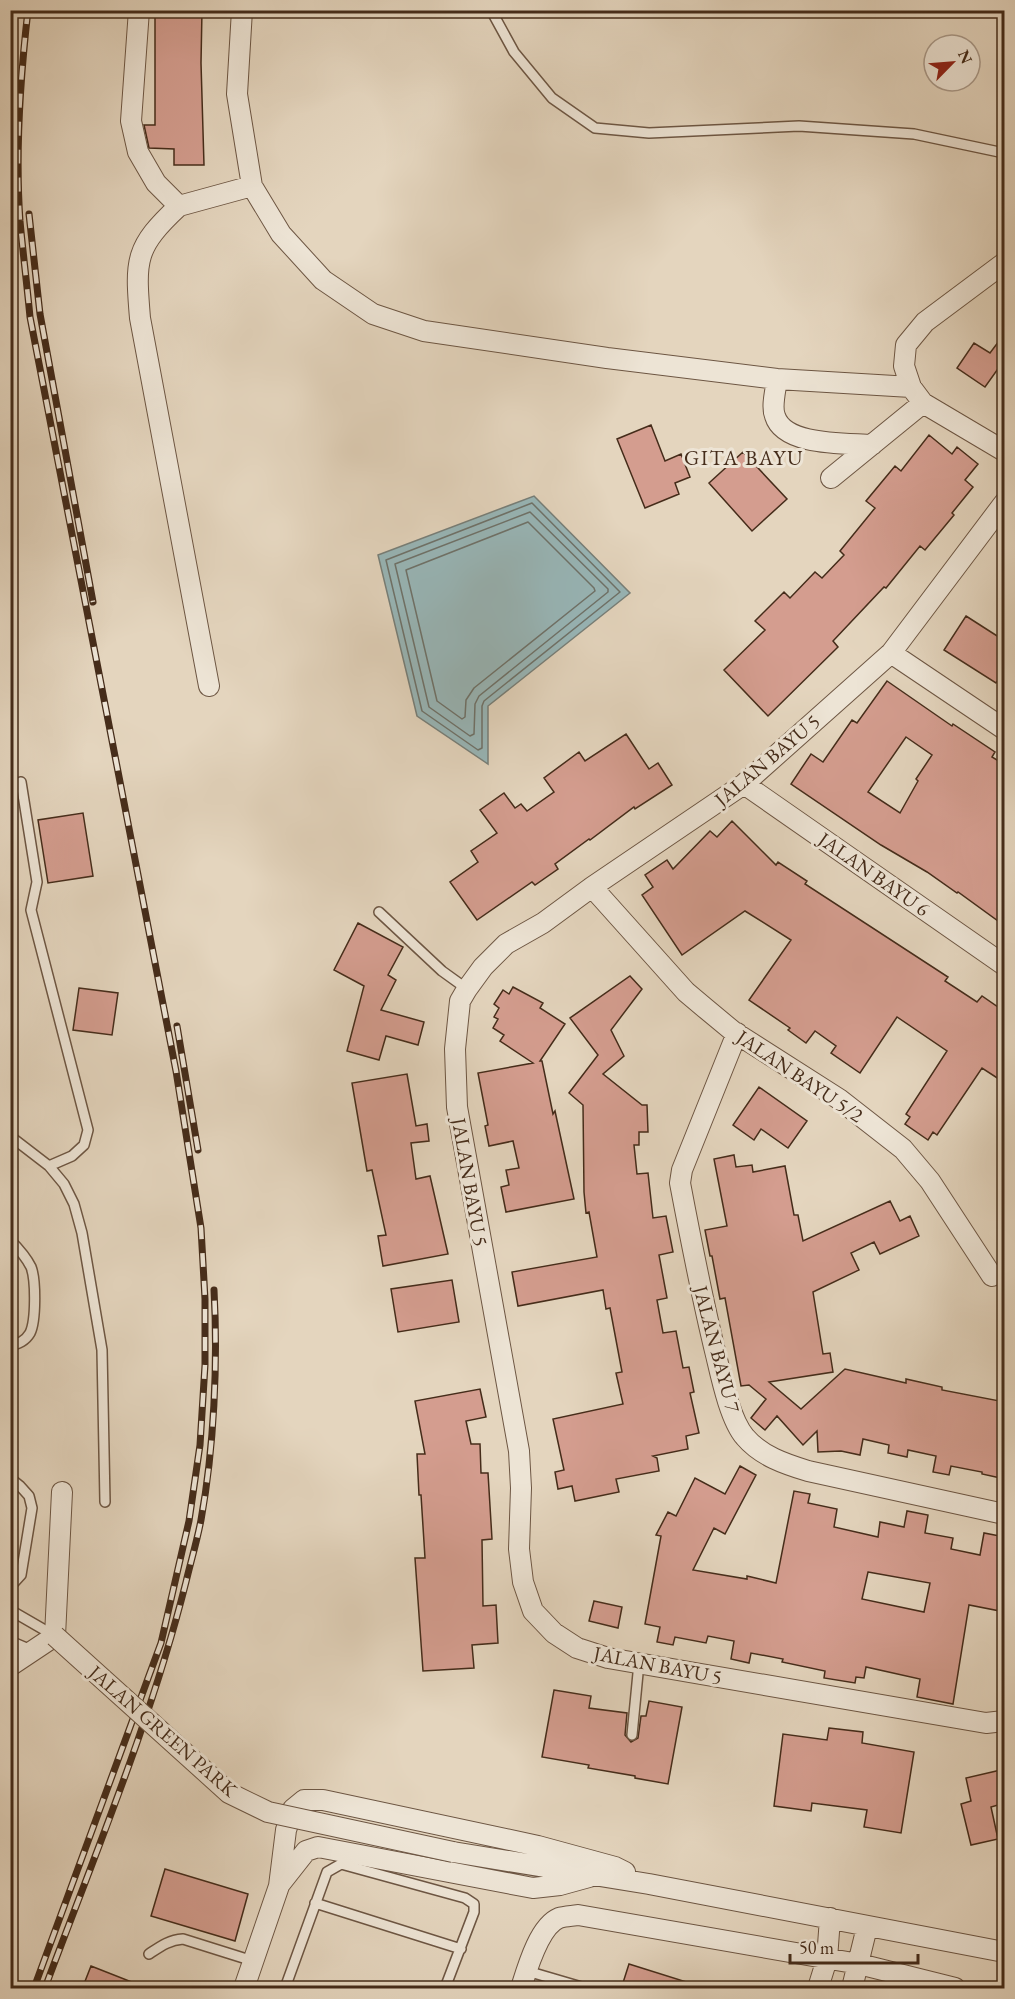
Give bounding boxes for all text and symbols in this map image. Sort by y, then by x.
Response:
north arrow [922,33,982,93]
text: N [953,47,977,67]
district label: GITA BAYU [684,444,804,471]
street label: JALAN BAYU 5 [707,708,825,813]
street label: JALAN BAYU 6 [812,825,935,922]
street label: JALAN BAYU 5/2 [730,1023,869,1128]
street label: JALAN BAYU 5 [446,1114,494,1248]
street label: JALAN BAYU 7 [687,1281,746,1416]
street label: JALAN BAYU 5 [590,1639,724,1690]
street label: JALAN GREEN PARK [82,1658,243,1803]
scale bar [790,1927,918,1965]
text: 50 m [799,1936,834,1959]

